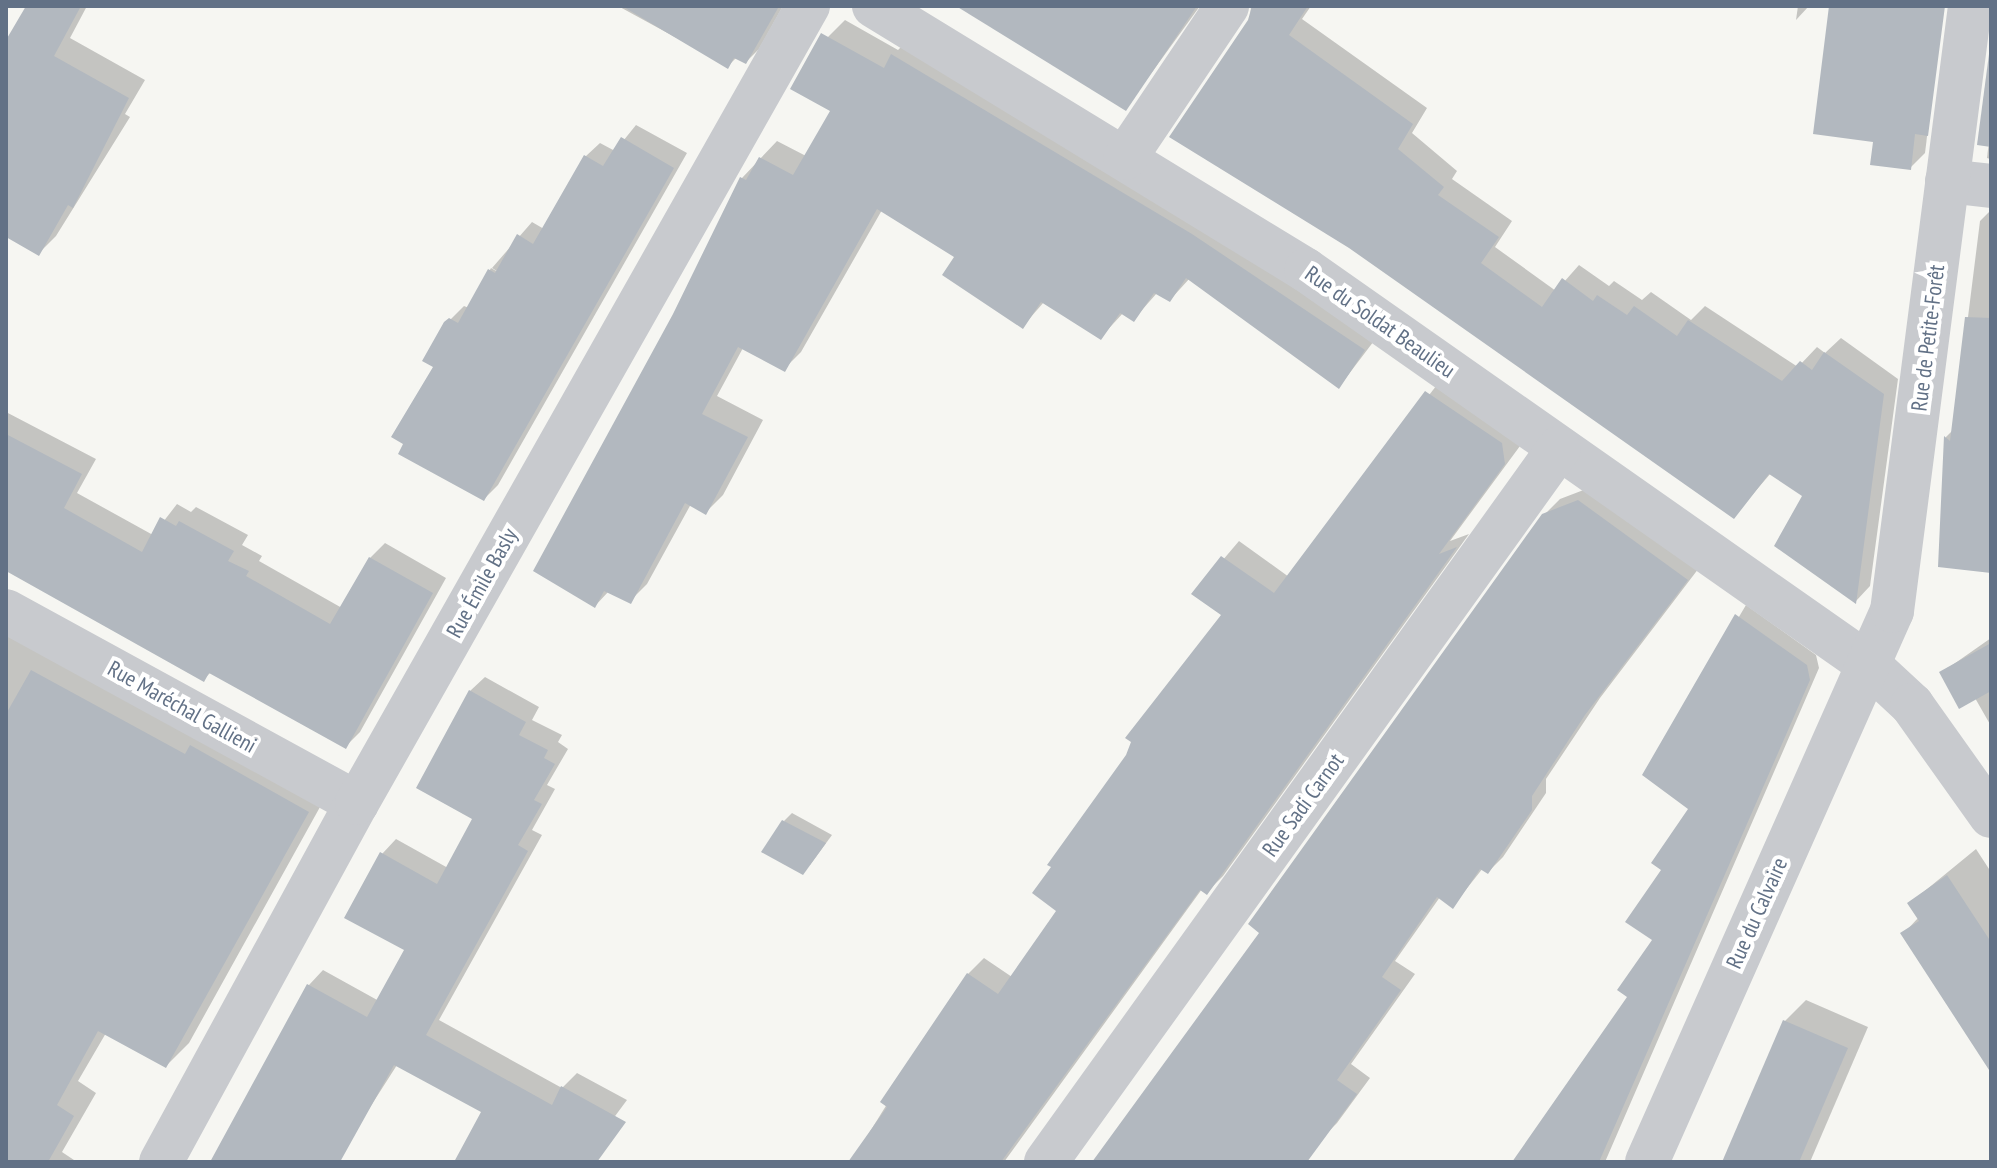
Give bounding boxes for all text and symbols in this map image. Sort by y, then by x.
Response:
street label: Rue du Soldat Beaulieu [1300,260,1460,384]
street label: Rue de Petite-Forêt [1906,263,1950,413]
street label: Rue Émile Basly [441,524,523,642]
street label: Rue Maréchal Gallieni [103,655,261,759]
street label: Rue Sadi Carnot [1257,748,1349,862]
street label: Rue du Calvaire [1721,853,1793,973]

